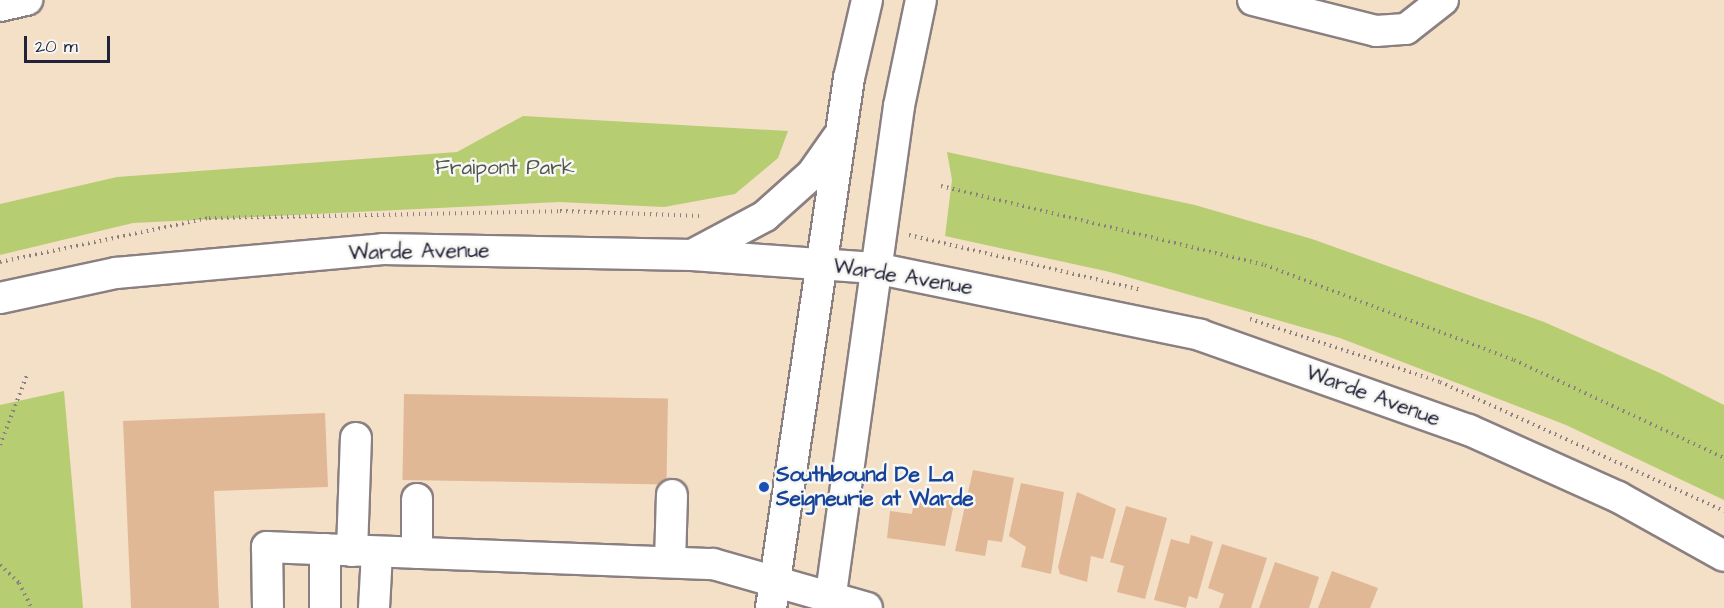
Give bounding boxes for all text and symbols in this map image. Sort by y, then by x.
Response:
scale bar [27,24,112,62]
text: 20 m [35,34,78,59]
park label: Fraipont Park [435,155,575,181]
street label: Warde Avenue [348,238,490,266]
street label: Warde Avenue [832,254,974,300]
street label: Warde Avenue [1303,360,1443,432]
place label: Southbound De La Seigneurie at Warde [776,462,974,512]
marker: Southbound De La Seigneurie at Warde [757,480,771,494]

